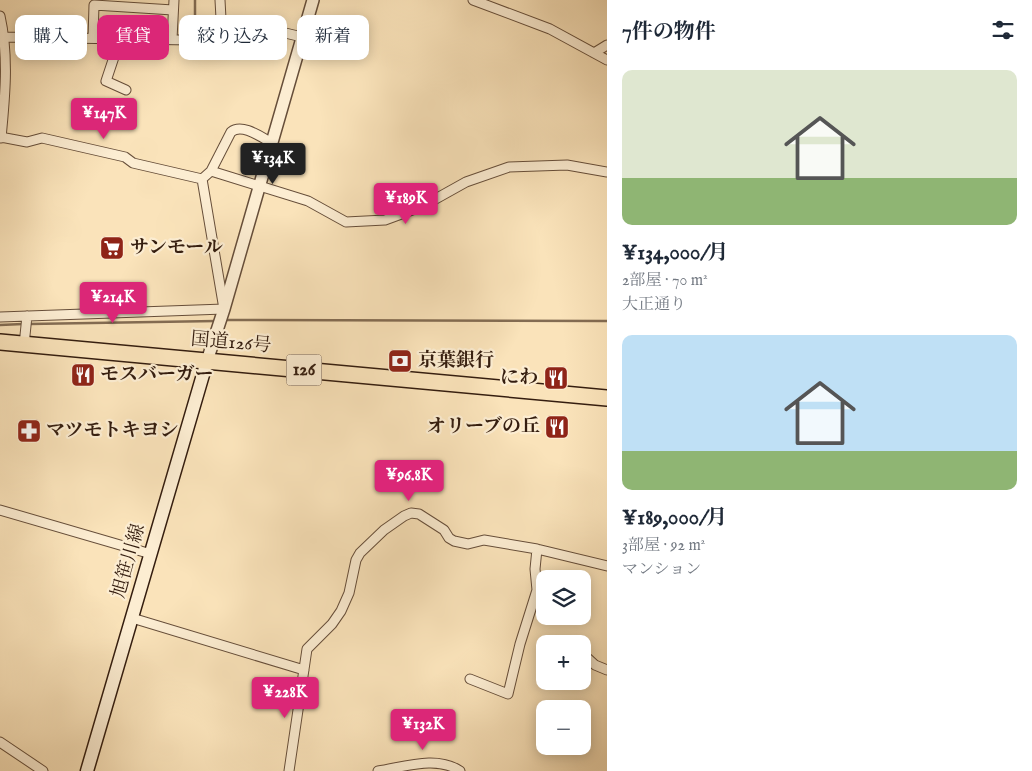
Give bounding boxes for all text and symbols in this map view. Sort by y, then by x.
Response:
chip: 購入 [15,15,87,60]
chip: 賃貸 [97,15,169,60]
chip: 絞り込み [179,15,287,60]
chip: 新着 [297,15,369,60]
icon: filters [989,16,1017,44]
text: 7件の物件 [622,19,716,46]
pin: ¥147K [69,98,139,140]
icon: home [775,103,865,193]
text: ¥147K [82,104,126,124]
pin: ¥134K [238,142,308,185]
text: ¥134K [251,149,295,169]
pin: ¥189K [371,182,441,225]
text: ¥189K [385,189,427,209]
supermarket icon: サンモール [99,235,125,261]
place label: サンモール [130,236,223,260]
text: ¥134,000/月 [622,240,729,267]
text: 2部屋 · 70 m² [622,271,708,291]
pin: ¥214K [78,282,148,324]
text: ¥214K [91,288,135,308]
text: 大正通り [622,295,686,315]
street label: 国道126号 [190,328,272,358]
bank icon: 京葉銀行 [387,348,413,374]
place label: 京葉銀行 [418,349,494,373]
road number: 126 [286,354,322,386]
restaurant icon: モスバーガー [70,362,96,388]
place label: モスバーガー [100,363,214,387]
restaurant icon: にわ [543,365,569,391]
place label: にわ [500,366,538,390]
icon: home [775,368,865,458]
restaurant icon: オリーブの丘 [544,414,570,440]
place label: オリーブの丘 [427,415,540,439]
pharmacy icon: マツモトキヨシ [16,418,42,444]
place label: マツモトキヨシ [46,419,178,443]
pin: ¥96.8K [368,460,450,502]
text: ¥96.8K [386,466,432,486]
text: ¥189,000/月 [622,505,727,532]
street label: 旭笹川線 [107,521,151,601]
text: 3部屋 · 92 m² [622,536,705,556]
text: マンション [622,560,701,580]
map controls [536,570,591,755]
button: layers [536,570,591,625]
button: + [536,635,591,690]
pin: ¥228K [250,676,320,719]
text: ¥228K [263,683,307,703]
button: − [536,700,591,755]
pin: ¥132K [388,708,458,751]
text: ¥132K [402,715,444,735]

